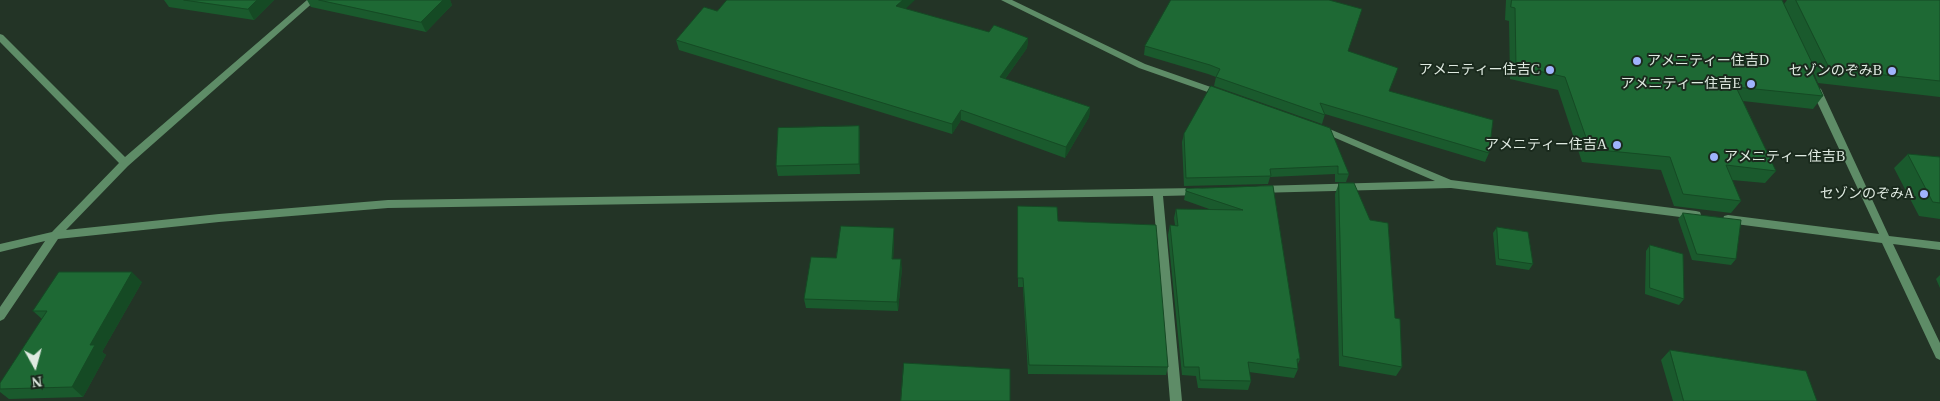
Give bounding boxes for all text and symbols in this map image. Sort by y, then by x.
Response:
place label: アメニティー住吉D [1647,53,1769,69]
marker: アメニティー住吉D [1631,55,1643,67]
place label: アメニティー住吉C [1419,62,1540,78]
place label: セゾンのぞみB [1789,63,1882,79]
marker: アメニティー住吉C [1544,64,1556,76]
marker: セゾンのぞみB [1886,65,1898,77]
place label: アメニティー住吉E [1620,76,1741,92]
marker: アメニティー住吉E [1745,78,1757,90]
place label: アメニティー住吉A [1485,137,1607,153]
marker: アメニティー住吉A [1611,139,1623,151]
place label: アメニティー住吉B [1724,149,1845,165]
marker: アメニティー住吉B [1708,151,1720,163]
place label: セゾンのぞみA [1820,186,1914,202]
marker: セゾンのぞみA [1918,188,1930,200]
north arrow [10,341,60,391]
text: N [31,373,43,389]

